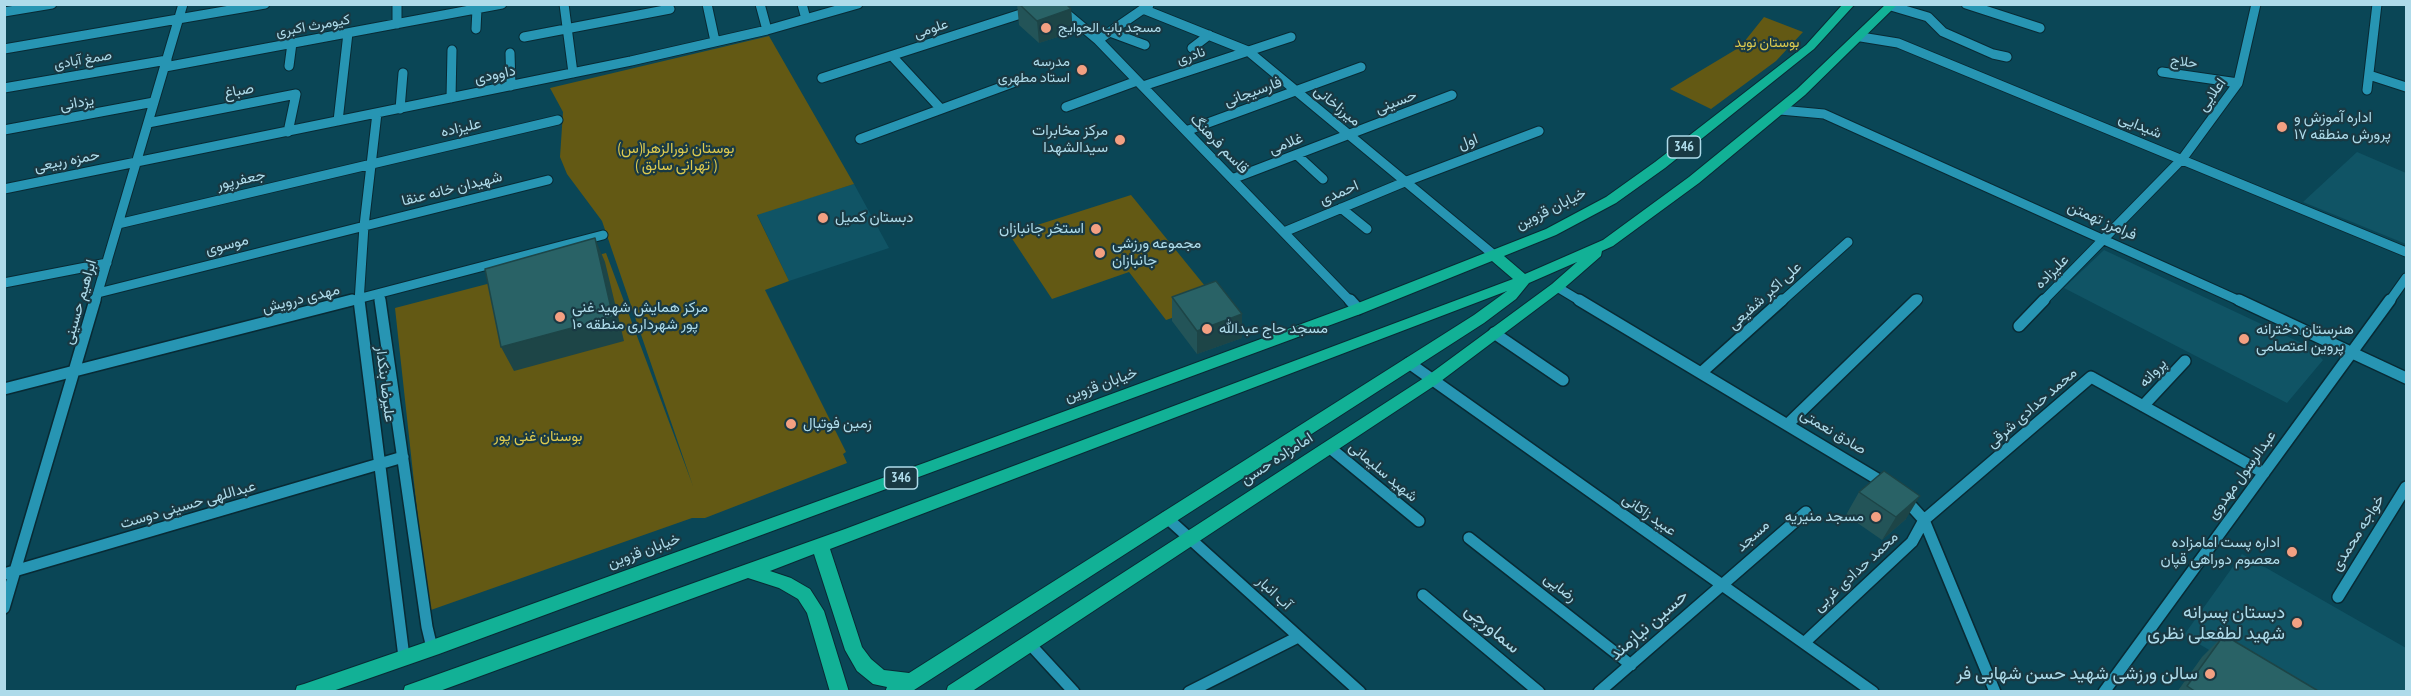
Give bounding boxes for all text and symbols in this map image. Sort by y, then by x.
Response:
street label: کیومرث اکبری [275,11,351,41]
street label: علومی [912,16,950,42]
place label: مسجد باب الحوایج [1058,20,1161,36]
marker: مسجد باب الحوایج [1039,21,1053,35]
park label: بوستان نوید [1735,35,1799,51]
street label: نادری [1175,44,1207,68]
street label: صمغ آبادی [53,47,113,73]
street label: حلاج [2169,52,2199,72]
place label: مدرسه استاد مطهری [998,54,1070,86]
street label: داوودی [473,62,517,88]
marker: مدرسه استاد مطهری [1075,63,1089,77]
street label: فارسیجانی [1222,73,1284,111]
street label: اعلایی [2194,75,2230,115]
street label: صباغ [222,79,256,103]
street label: میرزاخانی [1310,82,1364,130]
street label: حسینی [1373,86,1419,118]
street label: یزدانی [58,91,96,115]
street label: شیدایی [2116,109,2164,143]
place label: اداره آموزش و پرورش منطقه ۱۷ [2294,109,2391,144]
street label: قاسم فرهنگ [1186,110,1252,178]
street label: علیزاده [439,115,483,141]
marker: اداره آموزش و پرورش منطقه ۱۷ [2275,120,2289,134]
place label: مرکز مخابرات سیدالشهدا [1032,122,1108,157]
street label: غلامی [1266,129,1306,159]
street label: اول [1456,130,1480,154]
marker: مرکز مخابرات سیدالشهدا [1113,133,1127,147]
road number: 346 [1668,136,1700,158]
park label: بوستان نورالزهرا(س) ( تهرانی سابق ) [618,140,734,175]
street label: حمزه ربیعی [33,146,101,176]
street label: جعفرپور [215,166,267,194]
street label: شهیدان خانه‌ عنقا [400,168,504,210]
street label: احمدی [1317,177,1361,209]
street label: خیابان قزوین [1513,184,1589,234]
street label: فرامرز تهمتن [2065,198,2139,244]
place label: دبستان کمیل [835,209,914,227]
marker: دبستان کمیل [816,211,830,225]
place label: استخر جانبازان [999,220,1084,238]
marker: استخر جانبازان [1089,222,1103,236]
street label: موسوی [204,231,250,259]
place label: مجموعه ورزشی جانبازان [1112,235,1201,270]
marker: مجموعه ورزشی جانبازان [1093,246,1107,260]
street label: علیزاده [2031,251,2073,293]
street label: ابراهیم حسینی [59,257,101,347]
street label: علی اکبر شفیعی [1724,258,1806,334]
street label: مهدی درویش [260,281,342,317]
place label: مرکز همایش شهید غنی پور شهرداری منطقه ۱۰ [572,299,708,334]
marker: مرکز همایش شهید غنی پور شهرداری منطقه ۱۰ [553,310,567,324]
place label: مسجد حاج عبدالله [1219,320,1328,338]
place label: هنرستان دخترانه پروین اعتصامی [2256,321,2354,356]
marker: مسجد حاج عبدالله [1200,322,1214,336]
marker: هنرستان دخترانه پروین اعتصامی [2237,332,2251,346]
street label: علیرضا بنکدار [371,345,399,423]
street label: پروانه [2135,355,2171,391]
street label: خیابان قزوین [1062,364,1140,406]
street label: محمد حدادی شرقی [1983,364,2081,452]
street label: صادق نعمتی [1797,405,1869,459]
place label: زمین فوتبال [803,415,872,433]
marker: زمین فوتبال [784,417,798,431]
street label: عبدالرسول مهدوی [2204,427,2280,523]
park label: بوستان غنی پور [494,428,582,446]
street label: امامزاده حسن [1237,429,1317,489]
street label: شهید سلیمانی [1345,438,1421,506]
road number: 346 [884,467,918,489]
street label: عبداللهی حسینی دوست [118,477,258,533]
street label: عبید زاکانی [1619,490,1679,540]
street label: خواجه محمدی [2327,492,2389,574]
place label: مسجد منیریه [1785,508,1864,526]
marker: مسجد منیریه [1869,510,1883,524]
street label: مسجد [1733,516,1773,556]
street label: محمد حدادی غربی [1810,528,1902,616]
street label: خیابان قزوین [605,530,683,572]
place label: اداره پست امامزاده معصوم دوراهی قپان [2161,534,2280,569]
marker: اداره پست امامزاده معصوم دوراهی قپان [2285,545,2299,559]
street label: رضایی [1540,570,1580,606]
street label: آب انبار [1253,572,1295,614]
street label: حسین نیازمند [1605,585,1693,665]
street label: سماورچی [1460,600,1524,658]
place label: دبستان پسرانه شهید لطفعلی نظری [2147,602,2285,644]
marker: دبستان پسرانه شهید لطفعلی نظری [2290,616,2304,630]
place label: سالن ورزشی شهید حسن شهابی فر [1956,663,2198,685]
marker: سالن ورزشی شهید حسن شهابی فر [2203,667,2217,681]

